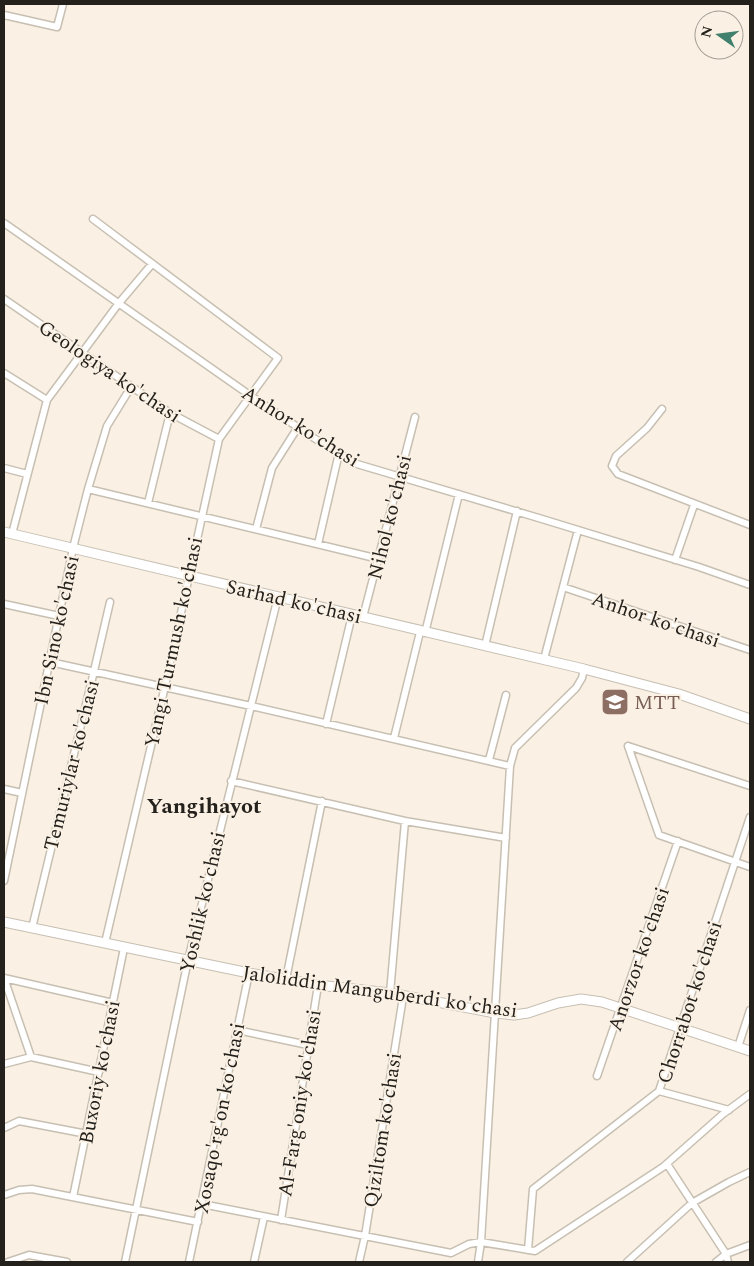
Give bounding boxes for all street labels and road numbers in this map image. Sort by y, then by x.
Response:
street label: Geologiya ko'chasi [32,313,187,431]
street label: Anhor ko'chasi [236,379,365,475]
street label: Nihol ko'chasi [360,452,420,583]
street label: Yangi Turmush ko'chasi [137,534,211,750]
street label: Ibn Sino ko'chasi [26,553,87,708]
street label: Sarhad ko'chasi [223,572,365,632]
street label: Anhor ko'chasi [587,584,724,656]
street label: Temuriylar ko'chasi [36,677,108,854]
street label: Yoshlik ko'chasi [172,828,234,976]
street label: Anorzor ko'chasi [600,883,678,1036]
street label: Chorrabot ko'chasi [650,917,730,1087]
street label: Jaloliddin Manguberdi ko'chasi [240,958,519,1026]
street label: Buxoriy ko'chasi [71,998,129,1147]
street label: Al-Farg'oniy ko'chasi [270,1007,330,1199]
street label: Xosaqo'rg'on ko'chasi [187,1020,253,1216]
street label: Qiziltom ko'chasi [356,1050,410,1210]

